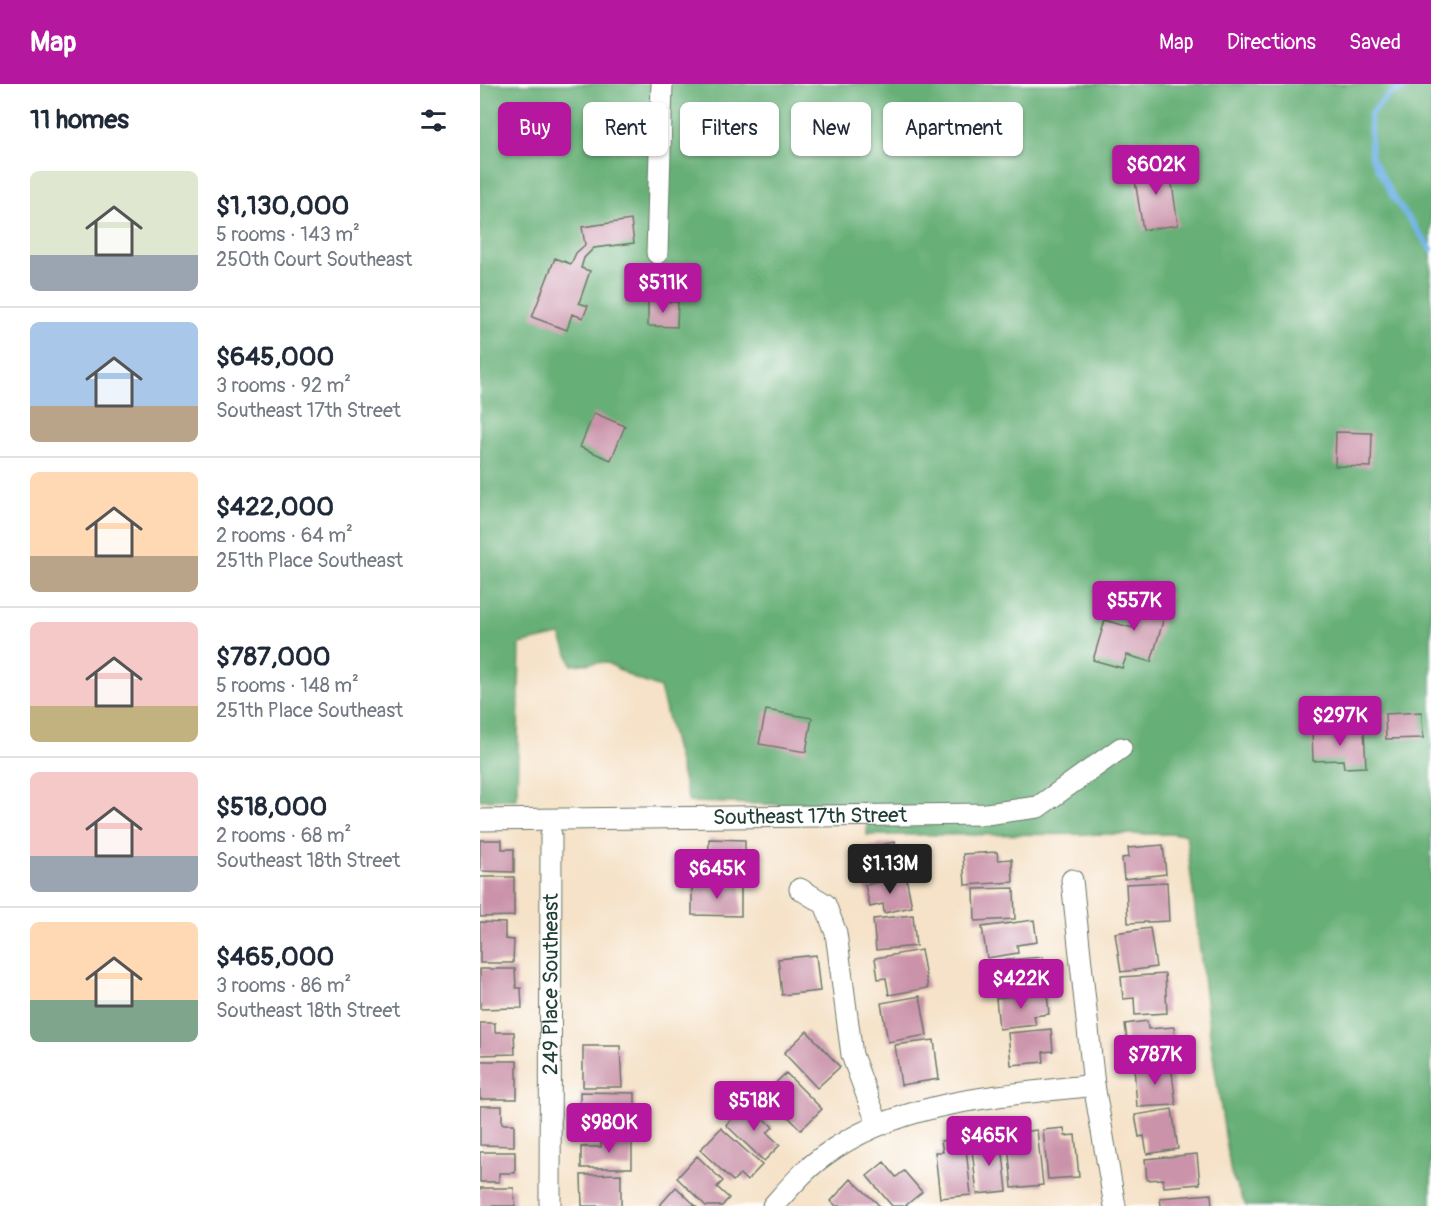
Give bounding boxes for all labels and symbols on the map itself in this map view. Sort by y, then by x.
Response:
pin: $602K [1114,145,1198,196]
pin: $511K [621,263,705,314]
pin: $557K [1092,581,1176,632]
pin: $297K [1298,696,1382,747]
street label: Southeast 17th Street [713,802,908,831]
pin: $1.13M [841,844,939,895]
pin: $645K [675,849,759,900]
street label: 249 Place Southeast [537,893,565,1075]
pin: $422K [979,959,1063,1010]
pin: $787K [1113,1035,1197,1086]
pin: $518K [712,1081,796,1132]
pin: $980K [567,1103,651,1154]
pin: $465K [947,1116,1031,1167]

